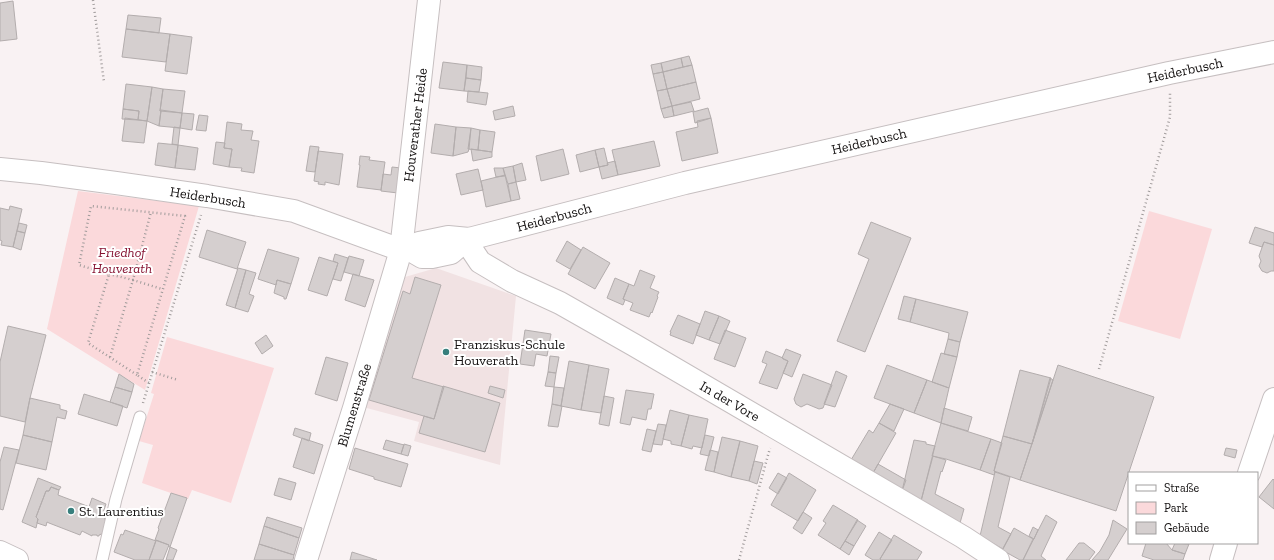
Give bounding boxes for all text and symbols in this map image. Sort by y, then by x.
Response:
street label: Heiderbusch [1146,54,1225,87]
street label: Houverather Heide [400,67,431,183]
street label: Heiderbusch [830,125,909,158]
street label: Heiderbusch [169,183,247,212]
street label: Heiderbusch [515,199,594,236]
park label: Friedhof Houverath [92,244,152,277]
place label: Franziskus-Schule Houverath [454,336,566,369]
marker: Franziskus-Schule Houverath [441,347,451,357]
street label: Blumenstraße [334,361,375,449]
street label: In der Vore [697,378,763,426]
legend [1128,472,1258,544]
text: Straße [1164,481,1200,495]
text: Park [1164,501,1189,515]
place label: St. Laurentius [79,503,164,520]
marker: St. Laurentius [66,506,76,516]
text: Gebäude [1164,521,1209,535]

